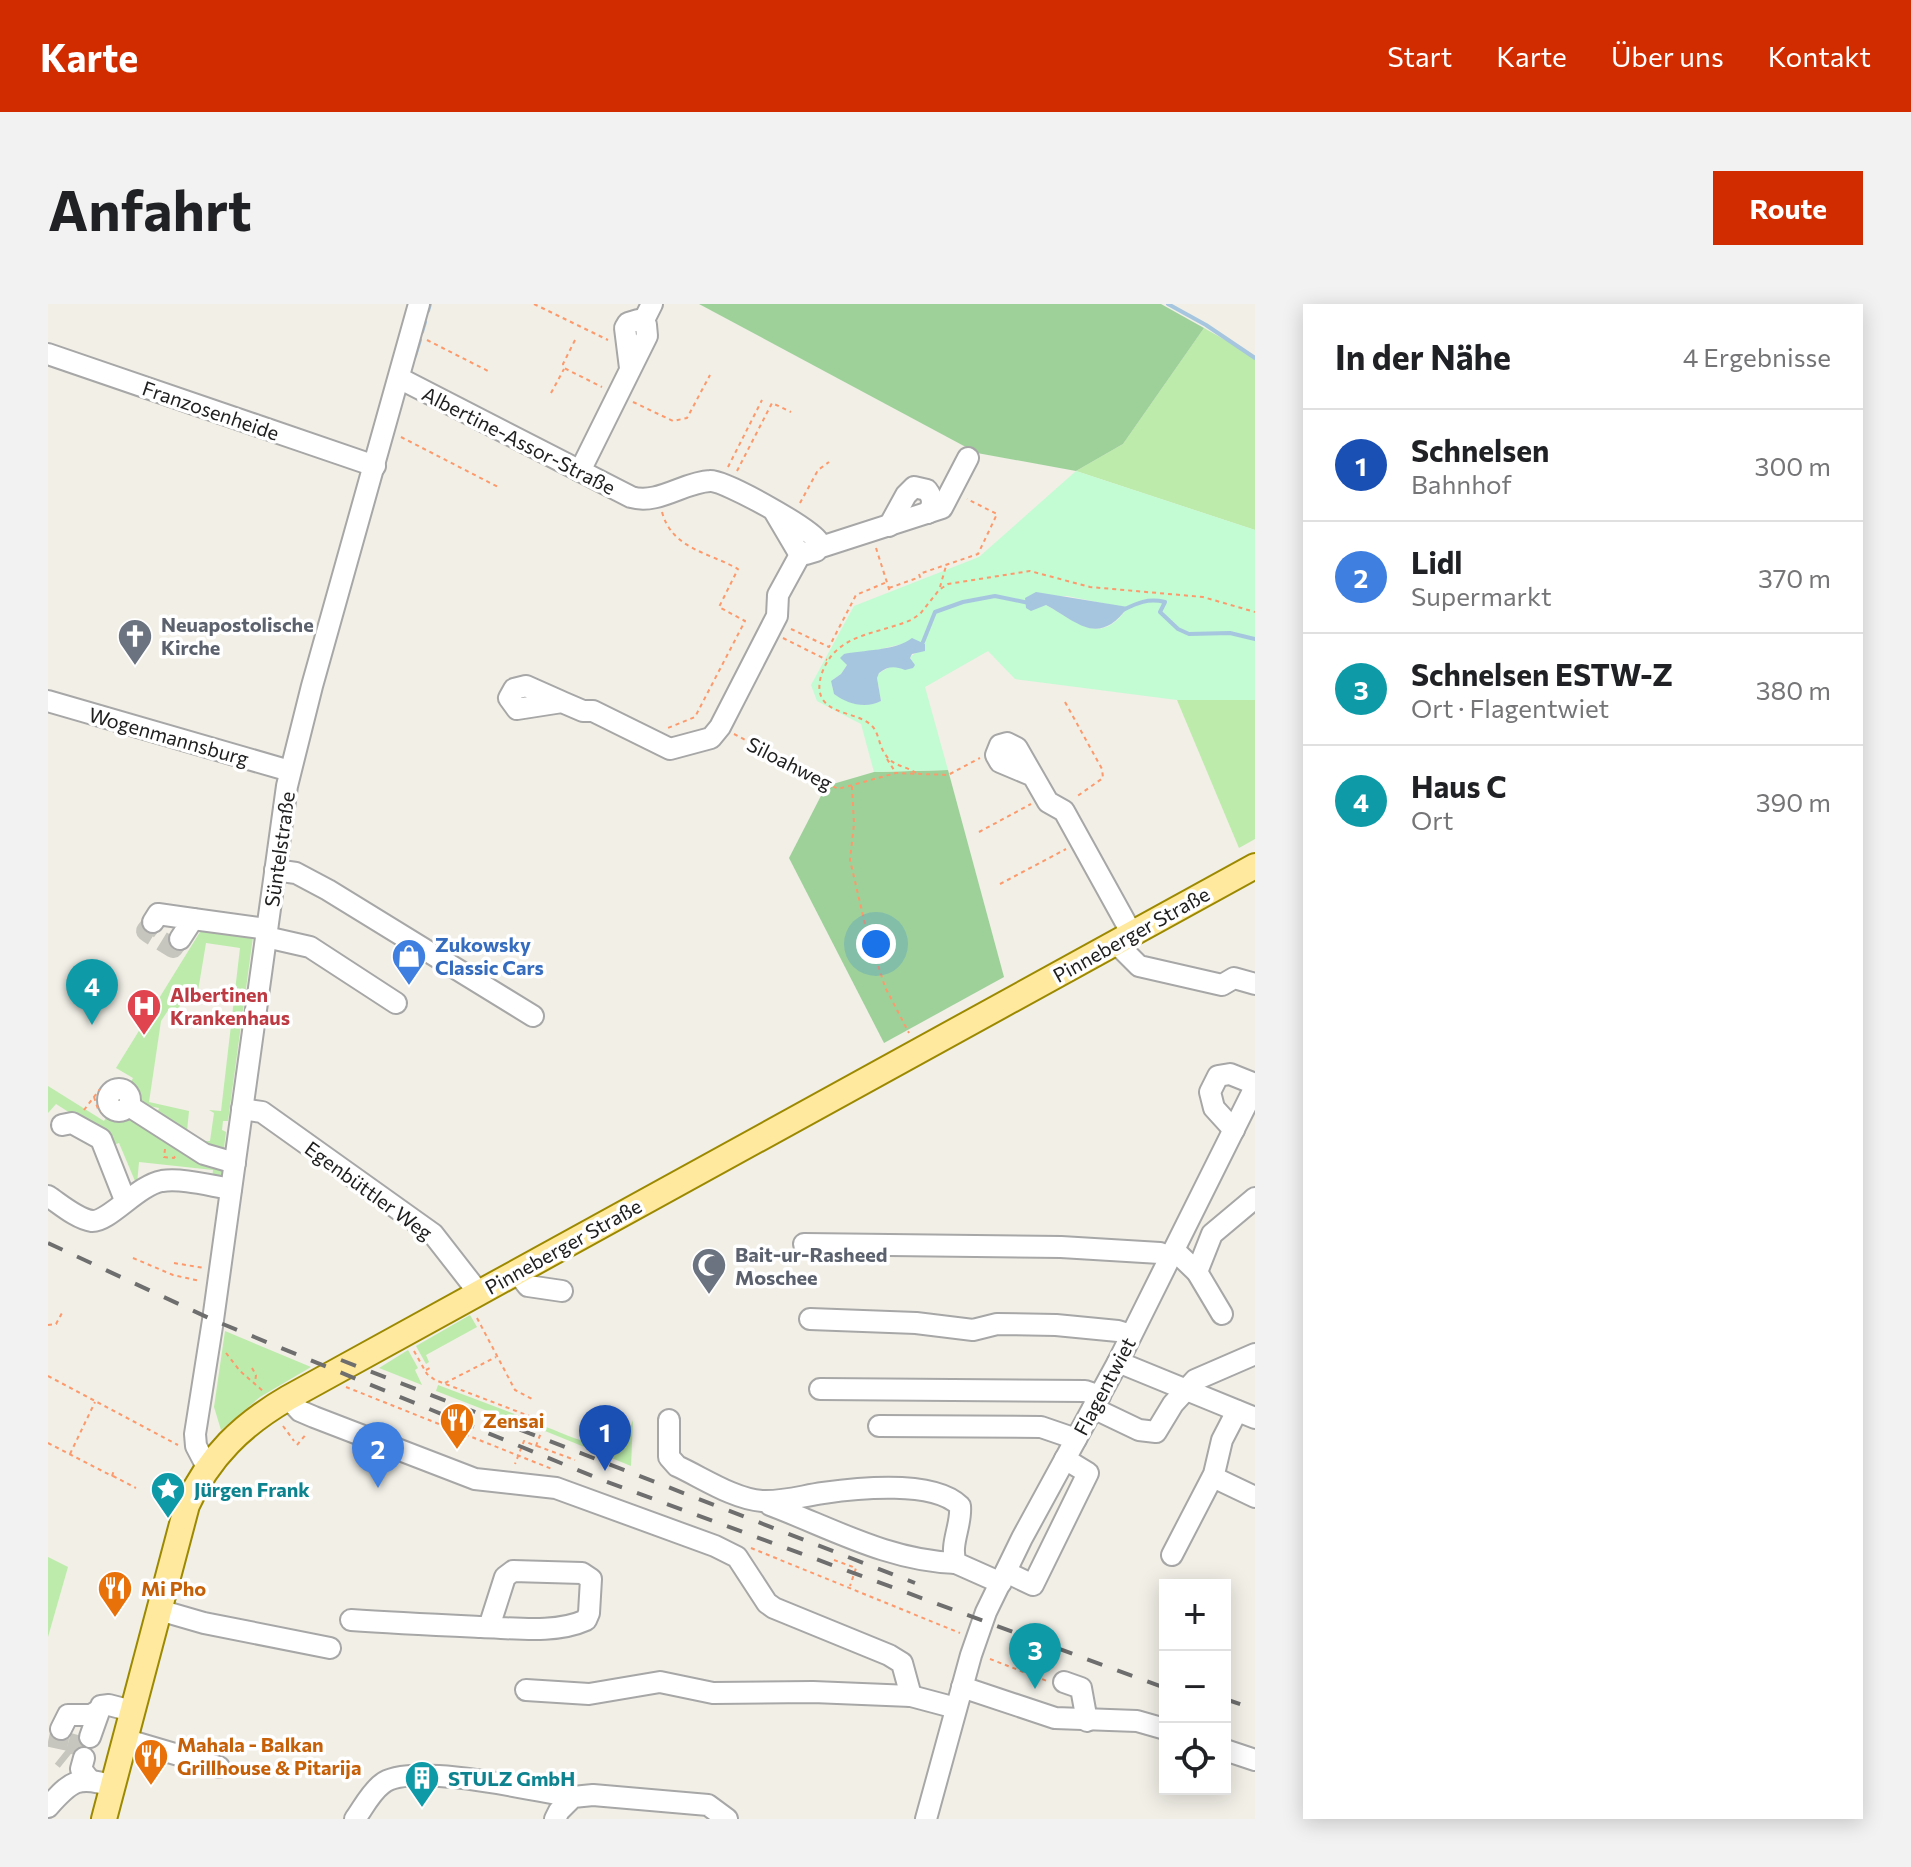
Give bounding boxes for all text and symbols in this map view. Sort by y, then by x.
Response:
text: Karte [40,33,138,80]
text: Start [1387,39,1452,73]
text: Karte [1496,39,1567,73]
text: Über uns [1611,39,1724,73]
text: Kontakt [1768,39,1871,73]
button: Route [1713,171,1863,245]
text: Anfahrt [48,174,252,243]
text: In der Nähe [1335,335,1511,377]
text: 4 Ergebnisse [1683,341,1831,372]
street label: Franzosenheide [140,375,282,445]
street label: Albertine-Assor-Straße [418,381,620,499]
text: Schnelsen [1411,431,1549,468]
text: 1 [1355,450,1367,481]
text: 300 m [1755,450,1831,481]
text: Bahnhof [1411,468,1512,499]
text: Lidl [1411,543,1463,580]
text: 2 [1354,562,1368,593]
text: 370 m [1758,562,1831,593]
text: Supermarkt [1411,580,1552,611]
place label: Neuapostolische Kirche [161,612,314,659]
church icon: Neuapostolische Kirche [116,617,154,667]
text: Schnelsen ESTW-Z [1411,655,1673,692]
text: 3 [1353,674,1369,705]
text: 380 m [1756,674,1831,705]
text: Ort · Flagentwiet [1411,692,1609,723]
street label: Wogenmannsburg [86,702,252,770]
street label: Siloahweg [743,731,837,795]
text: Haus C [1411,767,1507,804]
text: 4 [1353,786,1369,817]
text: 390 m [1756,786,1831,817]
street label: Süntelstraße [259,790,299,908]
text: Ort [1411,804,1453,835]
street label: Pinneberger Straße [1049,881,1213,987]
your location [856,924,896,964]
place label: Zukowsky Classic Cars [435,932,544,979]
shop icon: Zukowsky Classic Cars [390,937,428,987]
pin: 4 [66,959,118,1025]
place label: Albertinen Krankenhaus [170,982,290,1029]
hospital icon: Albertinen Krankenhaus [125,987,163,1037]
street label: Egenbüttler Weg [301,1136,438,1244]
street label: Pinneberger Straße [481,1193,645,1299]
place label: Bait-ur-Rasheed Moschee [735,1242,887,1289]
mosque icon: Bait-ur-Rasheed Moschee [690,1246,728,1296]
street label: Flagentwiet [1068,1333,1140,1439]
restaurant icon: Zensai [438,1401,476,1451]
pin: 1 [579,1405,631,1471]
place label: Zensai [483,1408,544,1432]
pin: 2 [352,1422,404,1488]
place icon: Jürgen Frank [149,1470,187,1520]
place label: Jürgen Frank [194,1477,310,1501]
restaurant icon: Mi Pho [96,1569,134,1619]
place label: Mi Pho [141,1576,206,1600]
map controls [1159,1579,1231,1795]
button: + [1159,1579,1231,1651]
pin: 3 [1009,1623,1061,1689]
button: − [1159,1651,1231,1723]
button: locate [1159,1723,1231,1795]
place label: Mahala - Balkan Grillhouse & Pitarija [177,1732,361,1779]
restaurant icon: Mahala - Balkan Grillhouse & Pitarija [132,1737,170,1787]
building icon: STULZ GmbH [403,1759,441,1809]
place label: STULZ GmbH [448,1766,575,1790]

